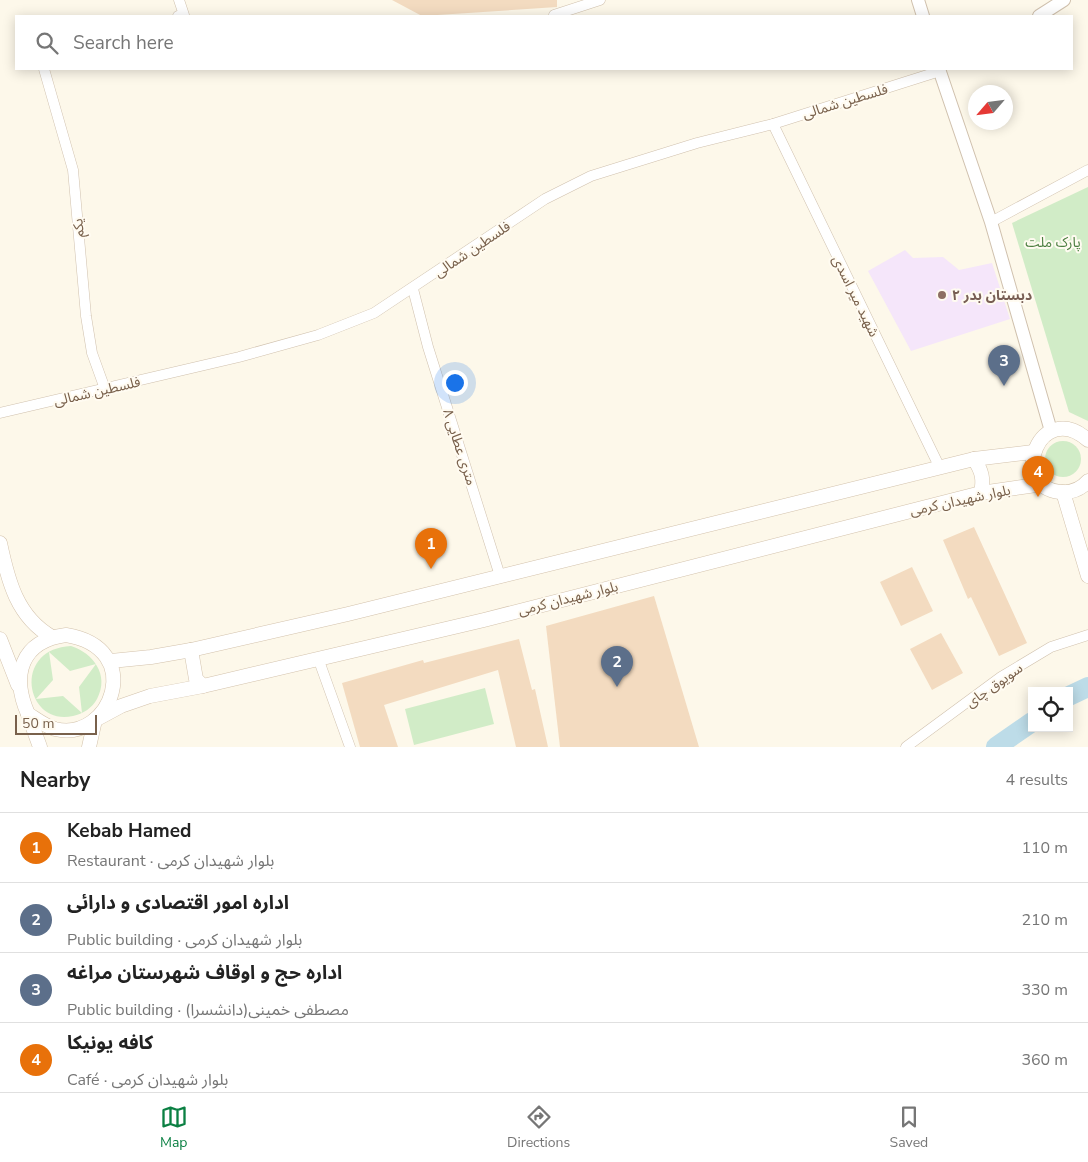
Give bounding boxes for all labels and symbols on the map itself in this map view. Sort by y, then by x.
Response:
street label: فلسطین شمالی [800,79,890,123]
north arrow [968,85,1013,130]
street label: یکم [68,217,90,238]
street label: فلسطین شمالی [430,217,514,282]
park label: پارک ملت [1025,233,1081,252]
street label: شهید میر اسدی [828,252,883,340]
place label: دبستان بدر ۲ [952,286,1032,305]
marker: دبستان بدر ۲ [936,289,948,301]
pin: 3 [988,345,1020,386]
your location [442,370,468,396]
street label: فلسطین شمالی [52,372,142,411]
street label: ۸ متری عطایی [438,406,481,488]
pin: 4 [1022,456,1054,497]
street label: بلوار شهیدان کرمی [908,481,1012,520]
pin: 1 [415,528,447,569]
street label: بلوار شهیدان کرمی [516,577,620,620]
pin: 2 [601,646,633,687]
street label: سویوق چای [962,659,1027,712]
scale bar [15,712,98,735]

